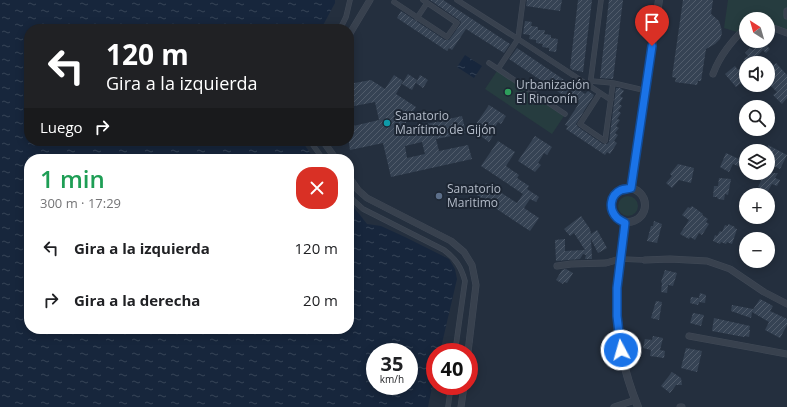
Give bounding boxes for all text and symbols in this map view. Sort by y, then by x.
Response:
pin [635,5,669,46]
icon: arrive [641,11,663,33]
north arrow [739,12,775,48]
map controls [739,12,775,268]
text: 120 m [106,35,189,73]
icon: left [40,40,92,92]
button: sound [739,56,775,92]
text: Gira a la izquierda [106,71,258,95]
place label: Urbanización El Rinconín [516,76,590,107]
marker: Urbanización El Rinconín [503,87,513,97]
button: search [739,100,775,136]
place label: Sanatorio Marítimo de Gijón [395,107,496,138]
icon: right [91,116,113,138]
text: Luego [40,117,83,137]
marker: Sanatorio Marítimo de Gijón [382,118,392,128]
button: layers [739,144,775,180]
text: 1 min [40,162,105,195]
button: close [296,167,338,209]
place label: Sanatorio Maritimo [447,180,501,211]
button: + [739,188,775,224]
marker: Sanatorio Maritimo [434,191,444,201]
text: 300 m · 17:29 [40,194,121,212]
button: − [739,232,775,268]
icon: left [40,237,62,259]
text: Gira a la izquierda [74,238,210,258]
text: 120 m [294,238,338,258]
icon: right [40,289,62,311]
text: Gira a la derecha [74,290,200,310]
text: 20 m [303,290,338,310]
position arrow [600,329,642,371]
speed limit sign: 40 [426,343,478,395]
text: 35 [381,350,403,377]
text: km/h [380,372,404,386]

